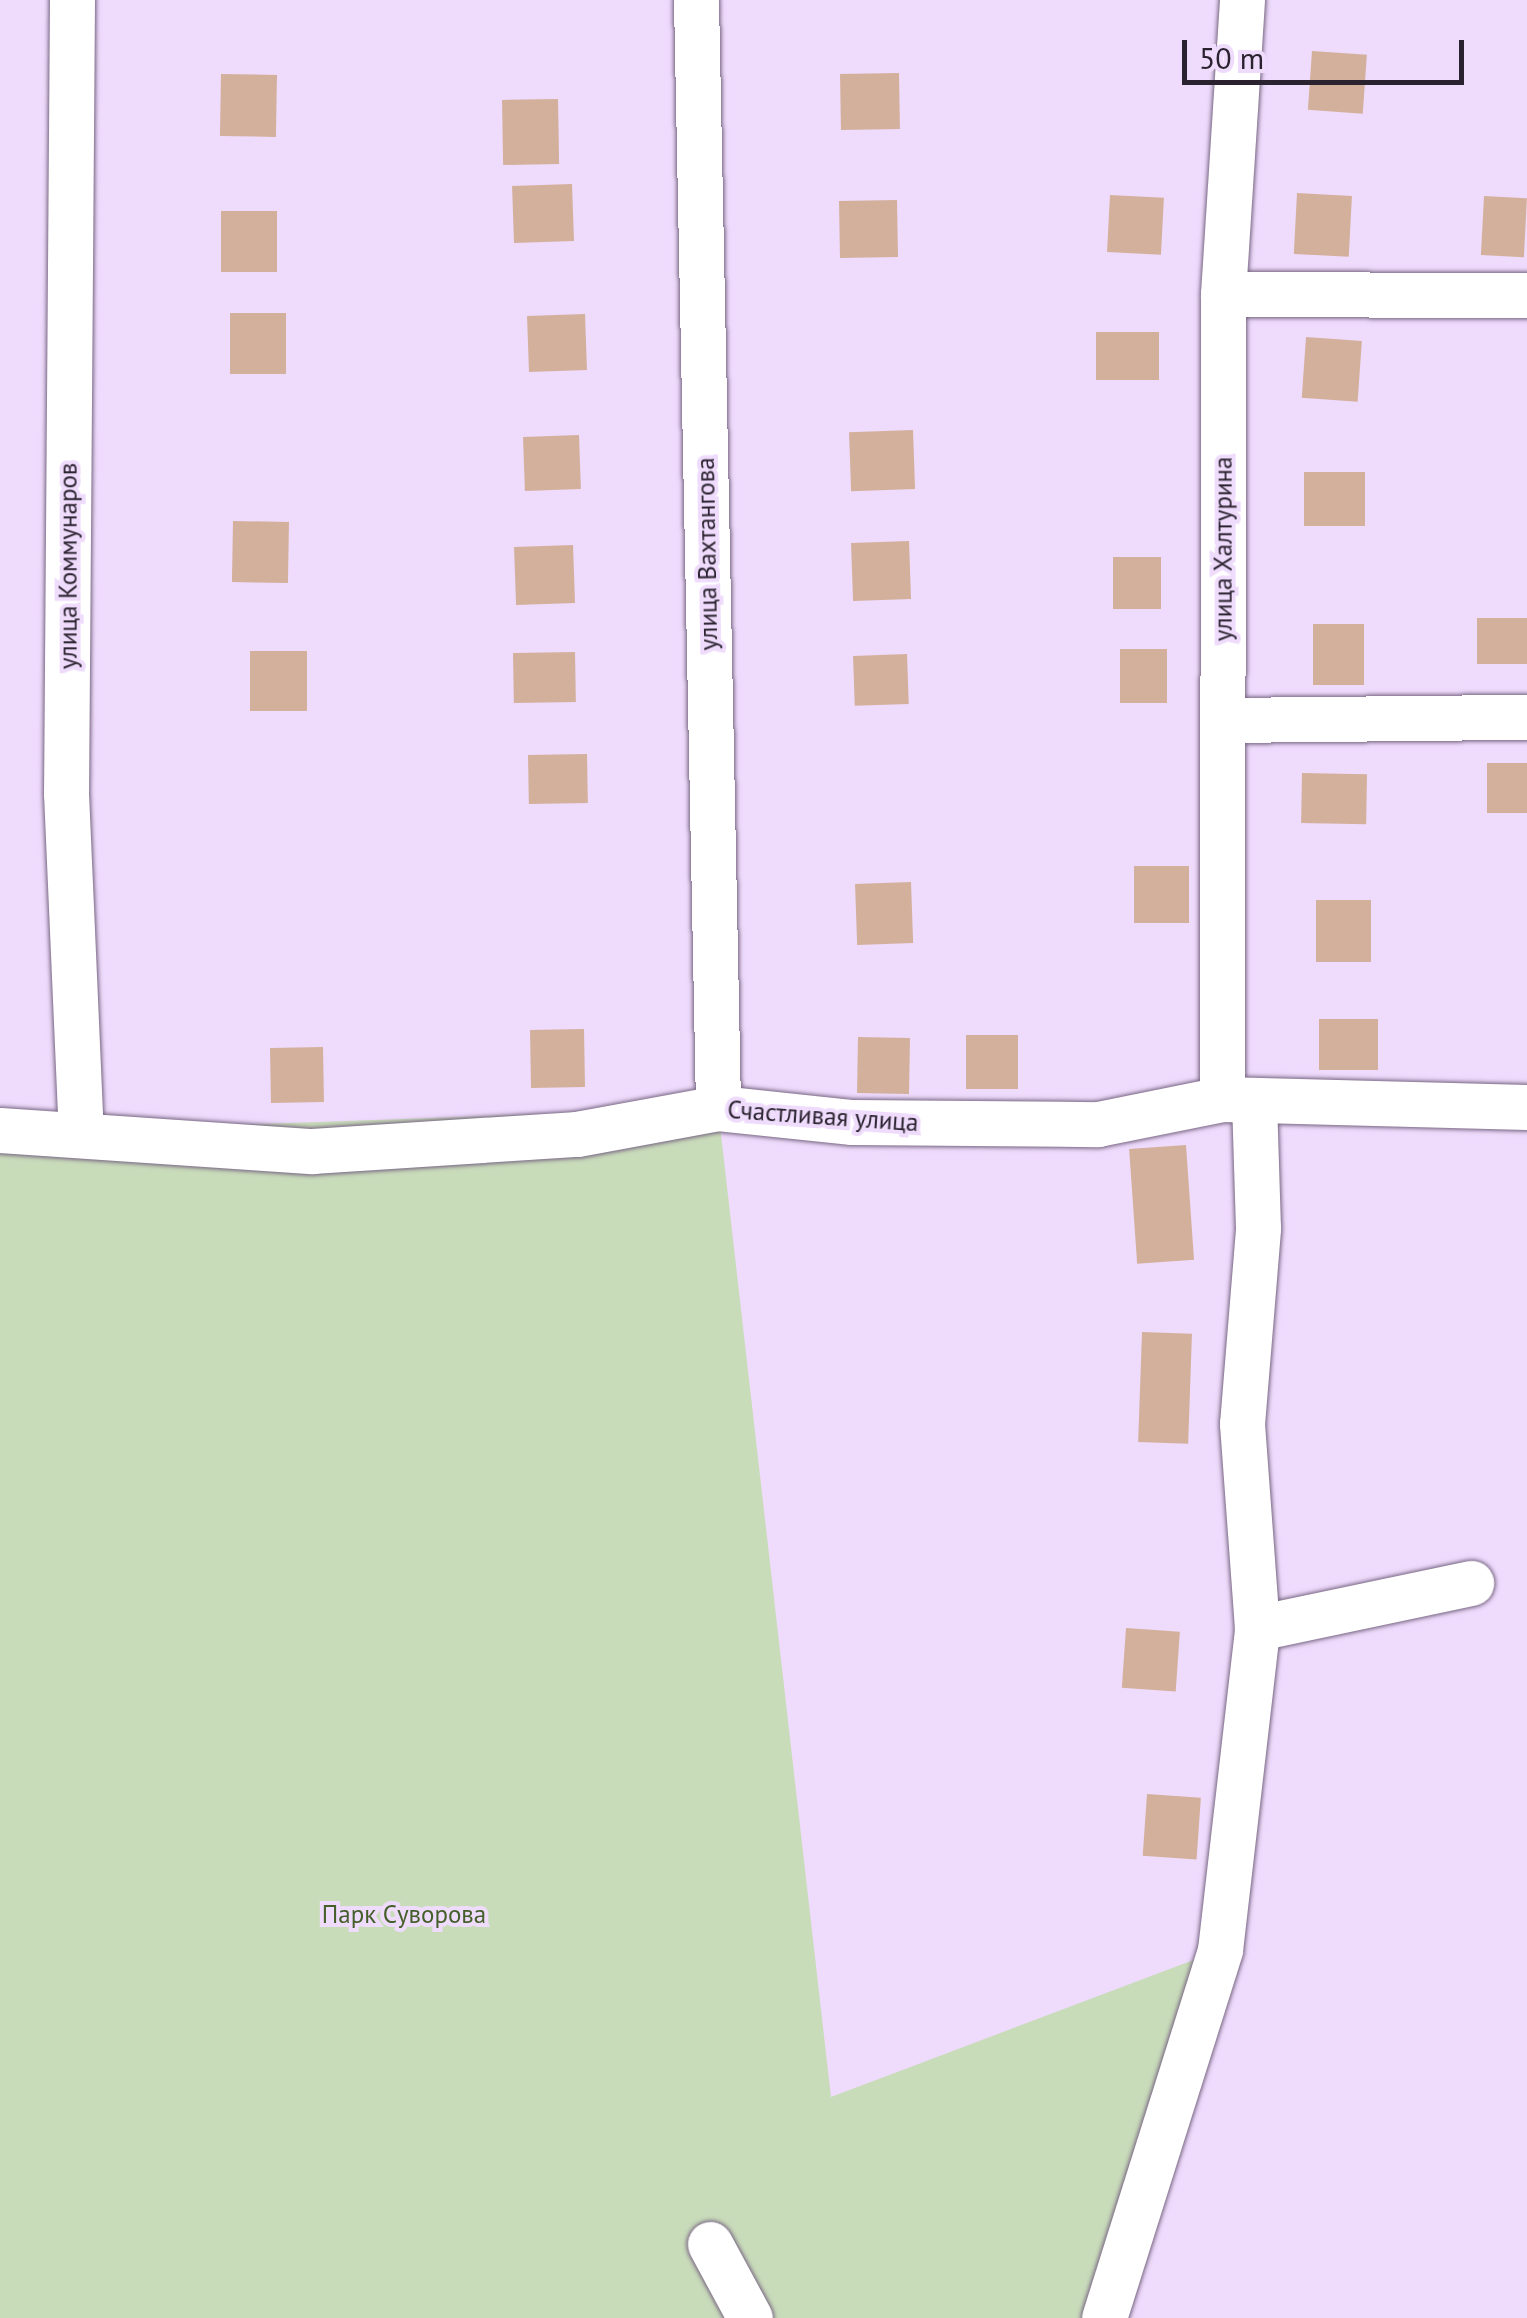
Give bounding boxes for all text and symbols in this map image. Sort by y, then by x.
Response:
scale bar [1187,20,1470,82]
text: 50 m [1199,38,1264,77]
street label: улица Халтурина [1208,456,1238,642]
street label: улица Вахтангова [690,457,724,651]
street label: улица Коммунаров [53,463,83,669]
street label: Счастливая улица [726,1094,920,1138]
park label: Парк Суворова [322,1899,486,1929]

